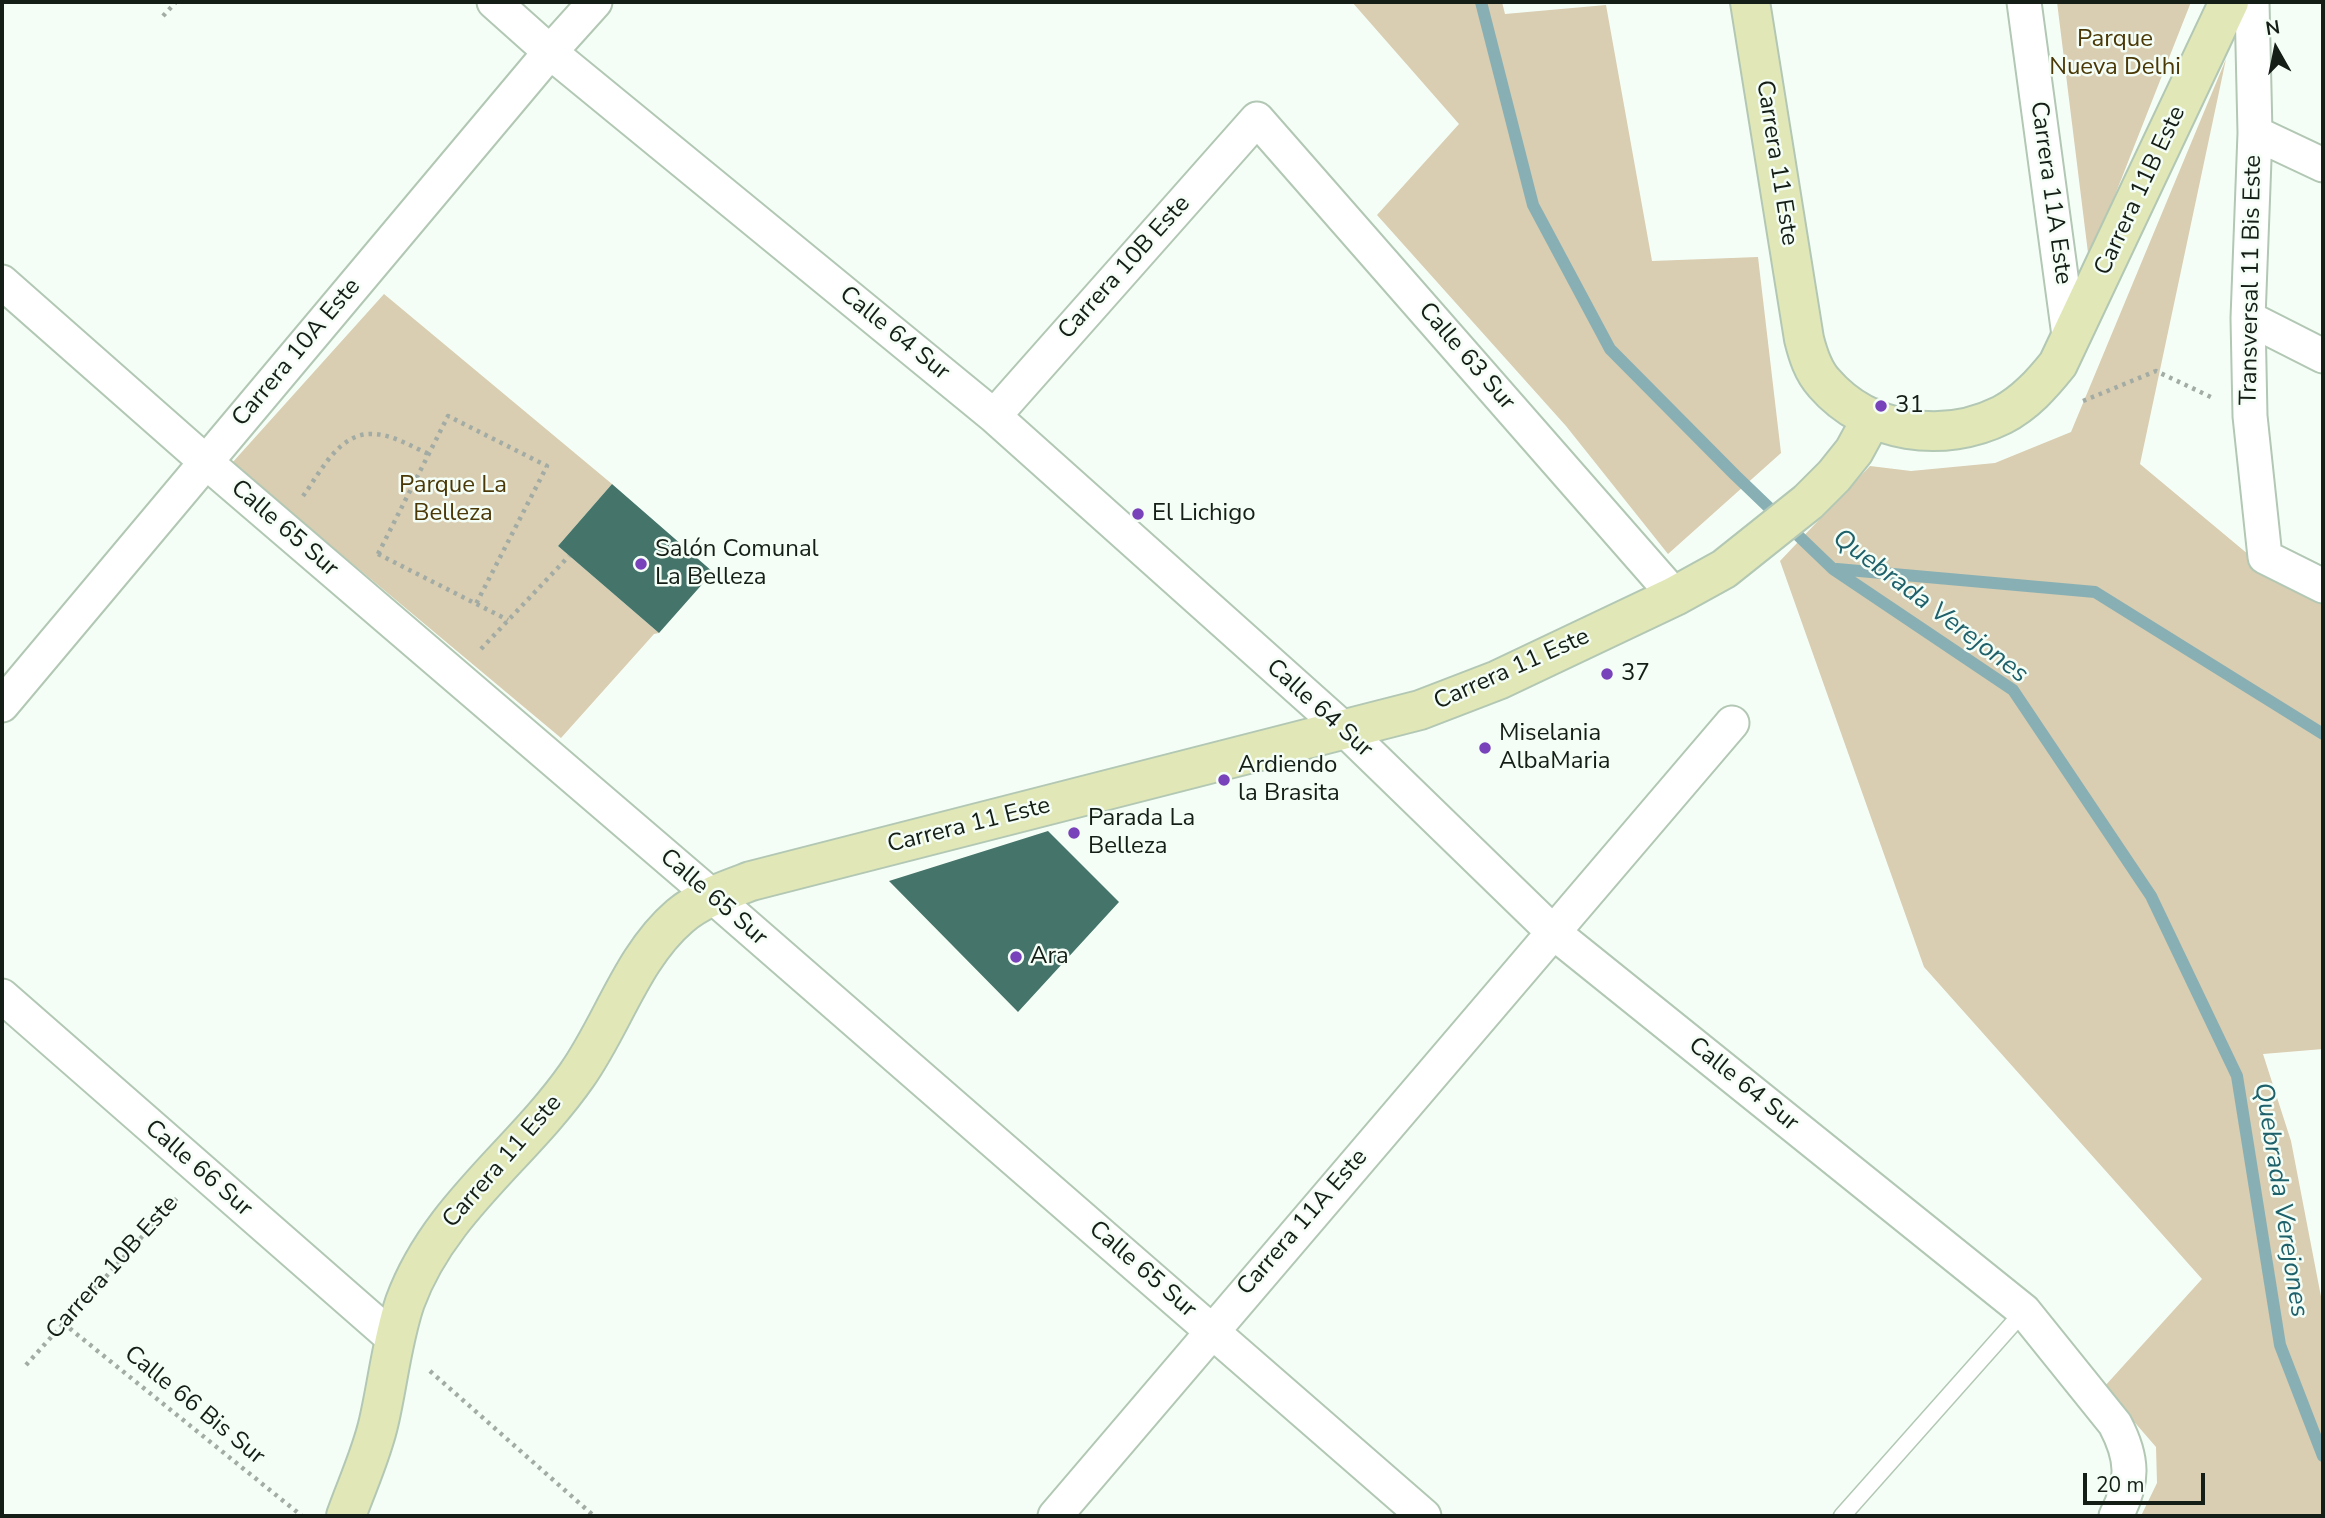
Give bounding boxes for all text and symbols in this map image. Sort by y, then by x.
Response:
north arrow [2241,14,2311,84]
text: N [2264,14,2282,42]
park label: Parque Nueva Delhi [2049,26,2181,82]
street label: Carrera 11 Este [1749,78,1803,248]
street label: Carrera 11A Este [2023,100,2077,286]
street label: Carrera 11B Este [2089,102,2193,280]
street label: Transversal 11 Bis Este [2235,155,2269,405]
street label: Carrera 10B Este [1053,190,1197,346]
street label: Carrera 10A Este [227,273,367,433]
street label: Calle 64 Sur [833,281,955,387]
street label: Calle 63 Sur [1411,297,1521,417]
place label: 31 [1895,392,1924,420]
marker: 31 [1873,398,1889,414]
park label: Parque La Belleza [399,472,507,528]
street label: Calle 65 Sur [224,474,344,584]
place label: El Lichigo [1152,500,1256,528]
marker: El Lichigo [1130,506,1146,522]
water label: Quebrada Verejones [1826,523,2034,691]
place label: Salón Comunal La Belleza [655,536,819,592]
marker: Salón Comunal La Belleza [633,556,649,572]
street label: Carrera 11 Este [1430,623,1594,717]
street label: Calle 64 Sur [1260,654,1378,764]
place label: 37 [1621,660,1650,688]
marker: 37 [1599,666,1615,682]
place label: Miselania AlbaMaria [1499,720,1610,776]
marker: Miselania AlbaMaria [1477,740,1493,756]
place label: Ardiendo la Brasita [1238,752,1340,808]
marker: Ardiendo la Brasita [1216,772,1232,788]
street label: Carrera 11 Este [885,792,1053,860]
place label: Parada La Belleza [1088,805,1195,861]
marker: Parada La Belleza [1066,825,1082,841]
street label: Calle 65 Sur [653,843,773,953]
place label: Ara [1030,943,1069,971]
marker: Ara [1008,949,1024,965]
street label: Calle 64 Sur [1682,1032,1804,1138]
water label: Quebrada Verejones [2246,1081,2314,1319]
street label: Carrera 11 Este [437,1090,569,1234]
street label: Calle 66 Sur [138,1114,258,1224]
street label: Carrera 11A Este [1232,1144,1374,1302]
street label: Carrera 10B Este [41,1190,185,1346]
street label: Calle 65 Sur [1082,1215,1202,1325]
street label: Calle 66 Bis Sur [118,1340,270,1472]
scale bar [2087,1458,2210,1502]
text: 20 m [2096,1471,2145,1499]

